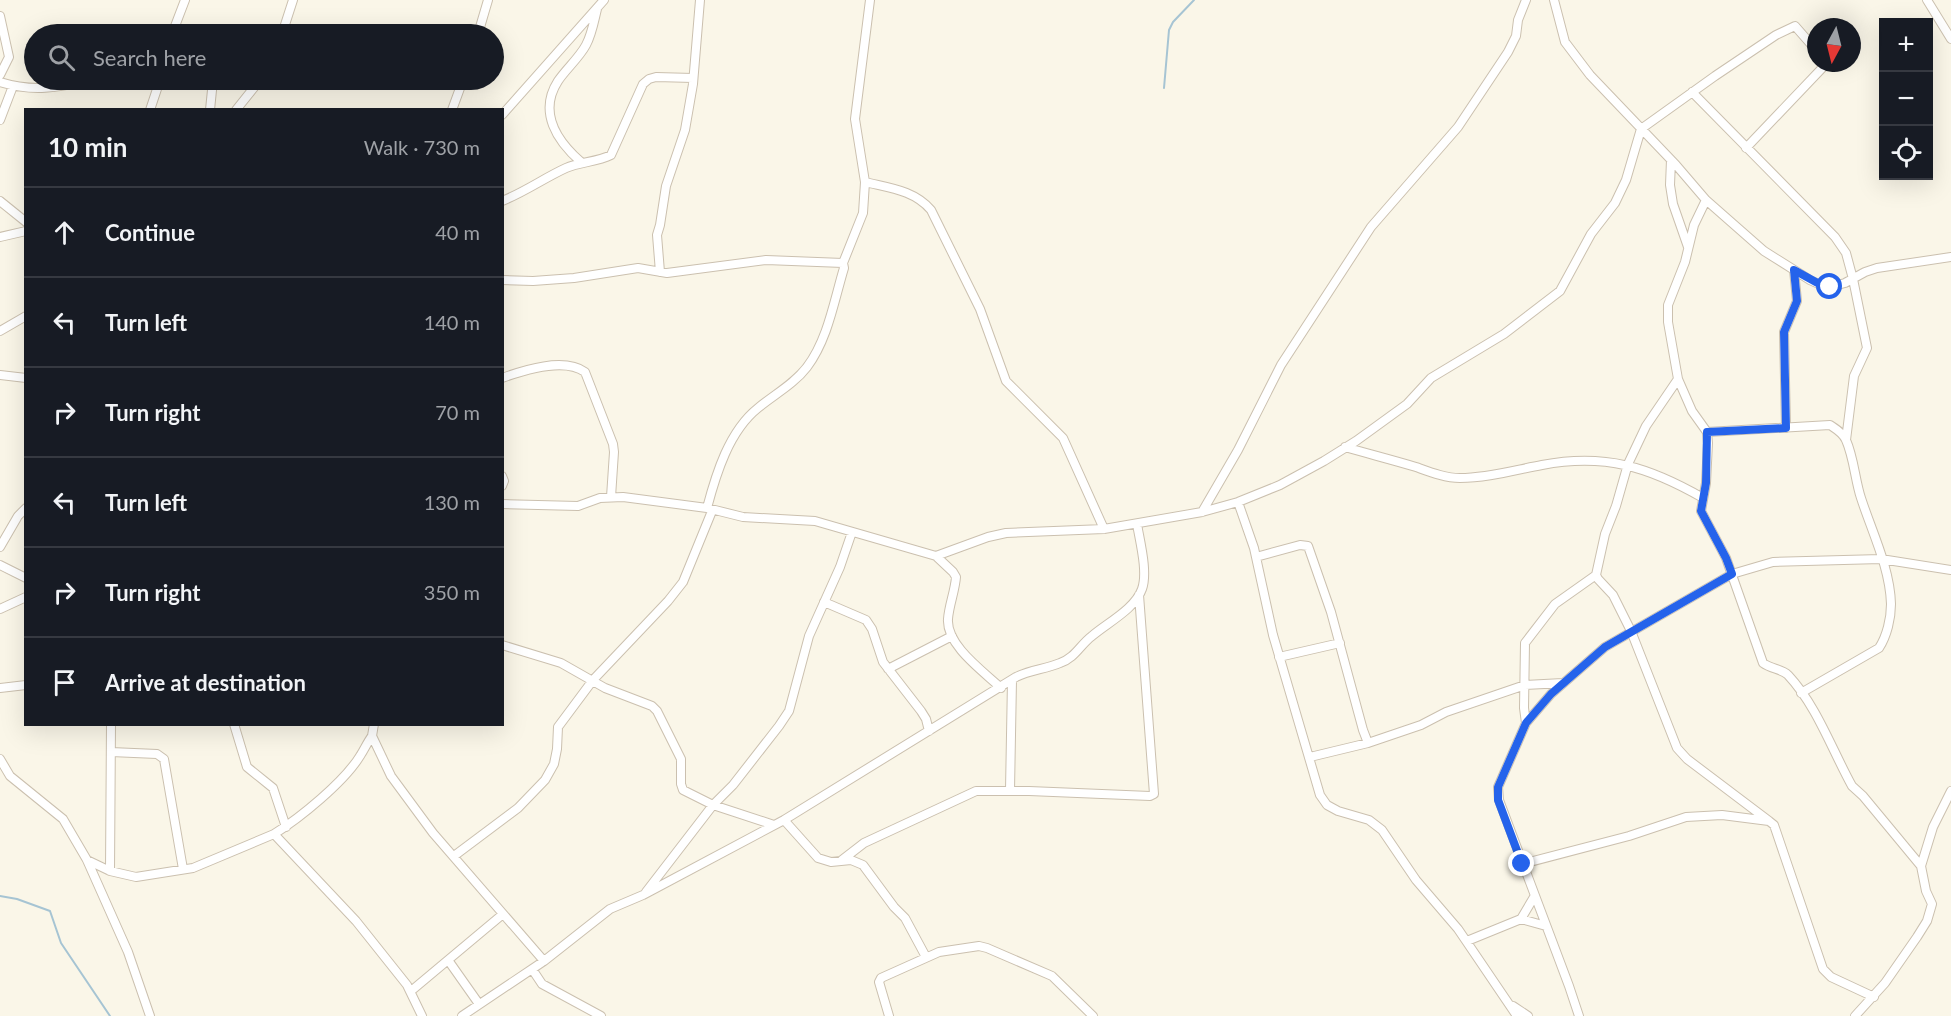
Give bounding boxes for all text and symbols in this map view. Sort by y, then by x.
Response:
north arrow [1807,18,1861,72]
map controls [1879,18,1933,180]
button: + [1879,18,1933,72]
search box [24,24,504,90]
icon: search [45,41,78,74]
text: Search here [93,44,206,71]
button: − [1879,72,1933,126]
button: locate [1879,126,1933,180]
text: 10 min [48,131,128,163]
text: Walk · 730 m [364,135,480,159]
icon: ahead [48,216,81,249]
text: Continue [105,219,195,246]
text: 40 m [435,220,480,244]
route start [1816,273,1842,299]
icon: left [48,306,81,339]
text: Turn left [105,309,187,336]
text: 140 m [424,310,480,334]
icon: right [48,396,81,429]
text: Turn right [105,399,200,426]
text: 70 m [435,400,480,424]
icon: left [48,486,81,519]
text: Turn left [105,489,187,516]
text: 130 m [424,490,480,514]
icon: right [48,576,81,609]
text: Turn right [105,579,200,606]
text: 350 m [424,580,480,604]
icon: arrive [48,666,81,699]
text: Arrive at destination [105,669,306,696]
route end [1508,850,1534,876]

